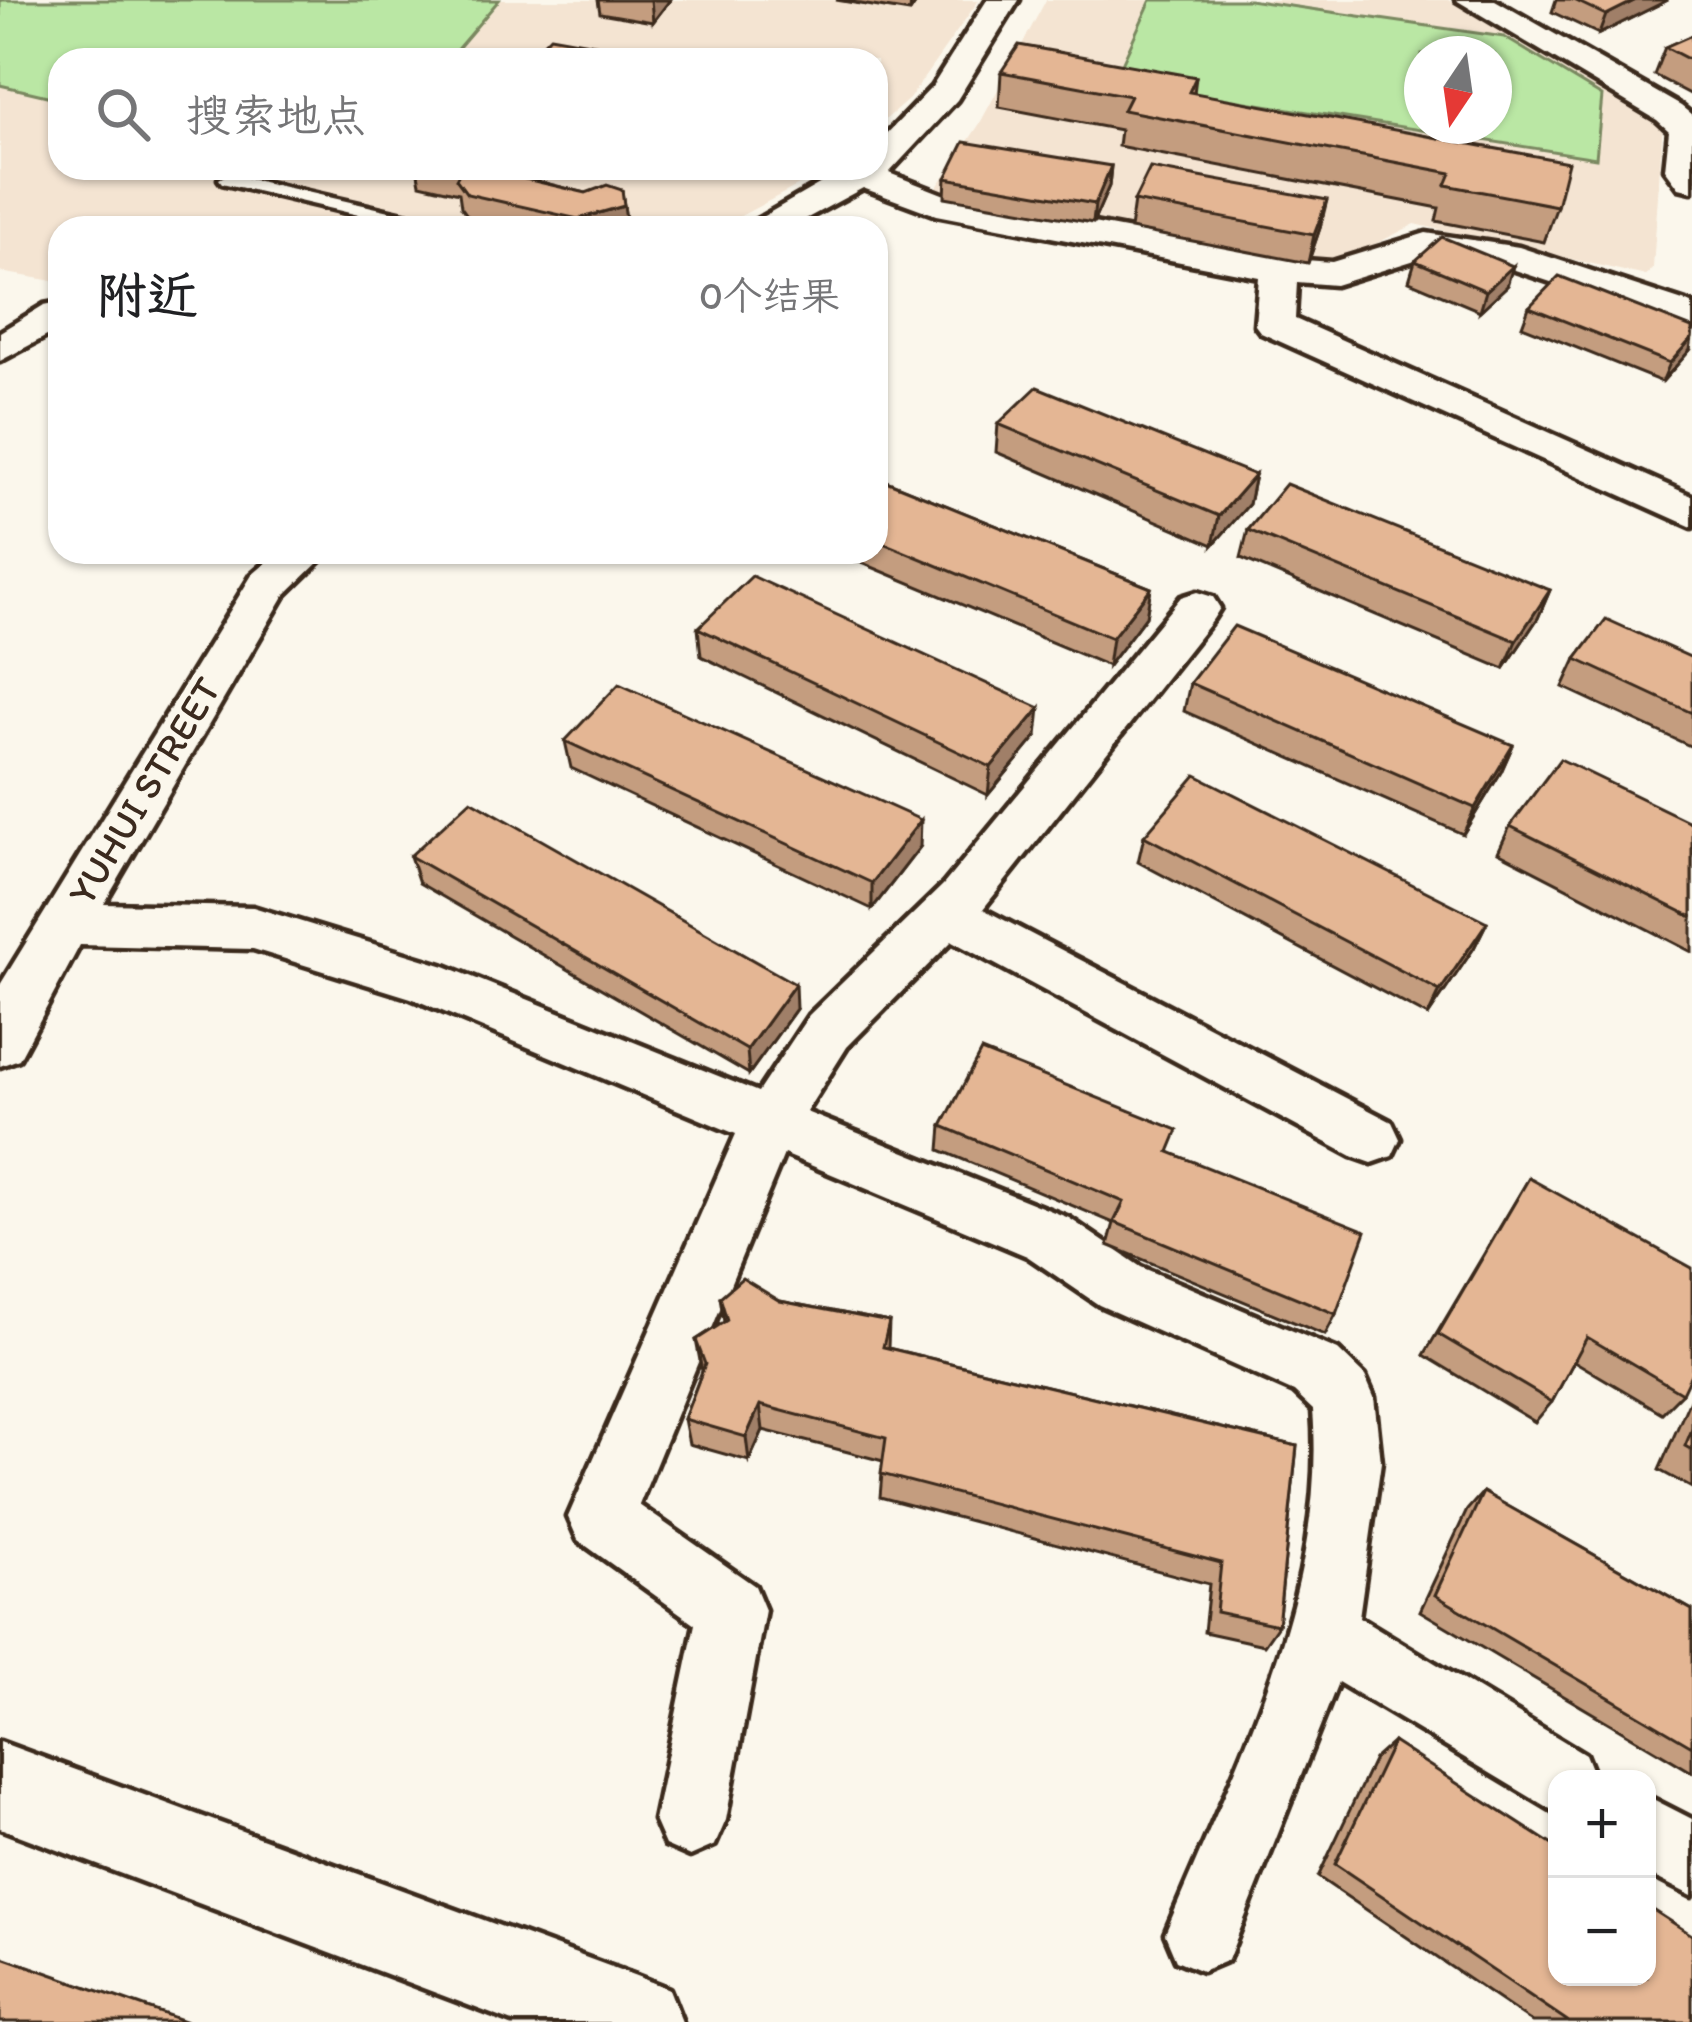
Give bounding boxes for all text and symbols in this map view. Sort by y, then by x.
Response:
north arrow [1404,36,1512,144]
search box [48,48,888,180]
icon: search [90,81,156,147]
text: 搜索地点 [186,88,366,142]
text: 附近 [96,265,198,326]
text: 0个结果 [699,272,840,319]
street label: YUHUI STREET [58,668,230,913]
map controls [1548,1770,1656,1986]
button: + [1548,1770,1656,1878]
button: − [1548,1878,1656,1986]

